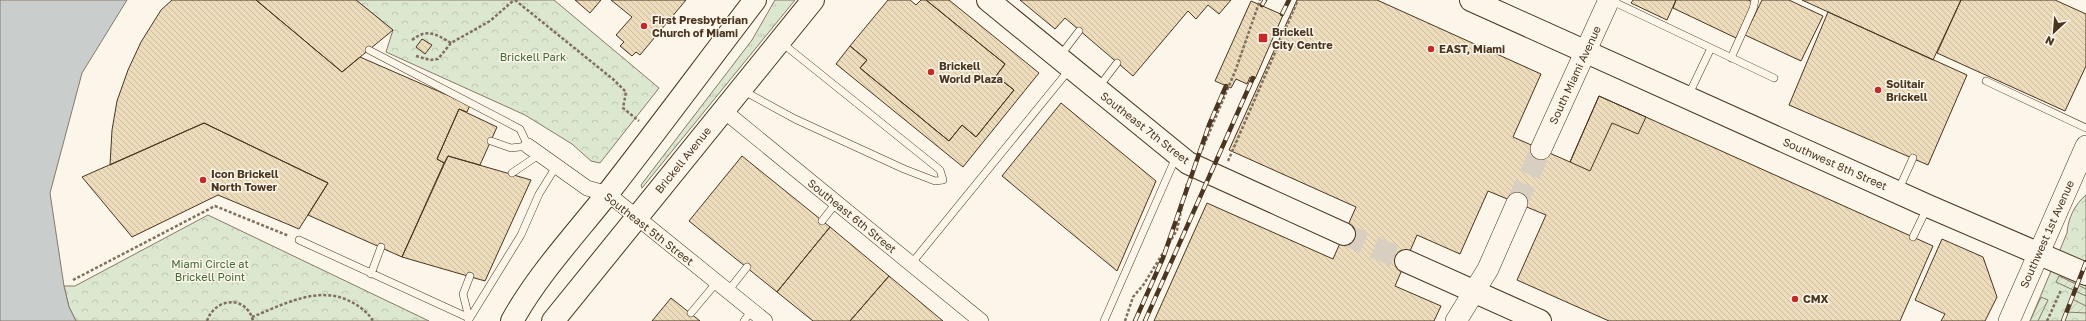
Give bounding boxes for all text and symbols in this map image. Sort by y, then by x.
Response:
north arrow [2034,12,2074,52]
place label: First Presbyterian Church of Miami [652,13,748,39]
marker: First Presbyterian Church of Miami [639,21,649,31]
street label: South Miami Avenue [1546,24,1603,126]
place label: Brickell City Centre [1272,25,1333,51]
marker: Brickell City Centre [1257,32,1269,44]
text: N [2043,34,2056,49]
place label: EAST, Miami [1439,42,1505,55]
marker: EAST, Miami [1426,44,1436,54]
park label: Brickell Park [500,50,566,63]
place label: Brickell World Plaza [939,59,1003,85]
marker: Brickell World Plaza [926,67,936,77]
place label: Solitair Brickell [1886,77,1928,103]
marker: Solitair Brickell [1873,85,1883,95]
street label: Southeast 7th Street [1098,89,1192,166]
street label: Brickell Avenue [652,124,713,195]
street label: Southwest 8th Street [1781,135,1889,192]
place label: Icon Brickell North Tower [211,167,279,193]
marker: Icon Brickell North Tower [198,175,208,185]
street label: Southeast 6th Street [805,176,899,255]
street label: Southwest 1st Avenue [2017,178,2076,290]
street label: Southeast 5th Street [602,190,697,268]
park label: Miami Circle at Brickell Point [171,257,249,283]
place label: CMX [1803,292,1829,305]
marker: CMX [1790,294,1800,304]

